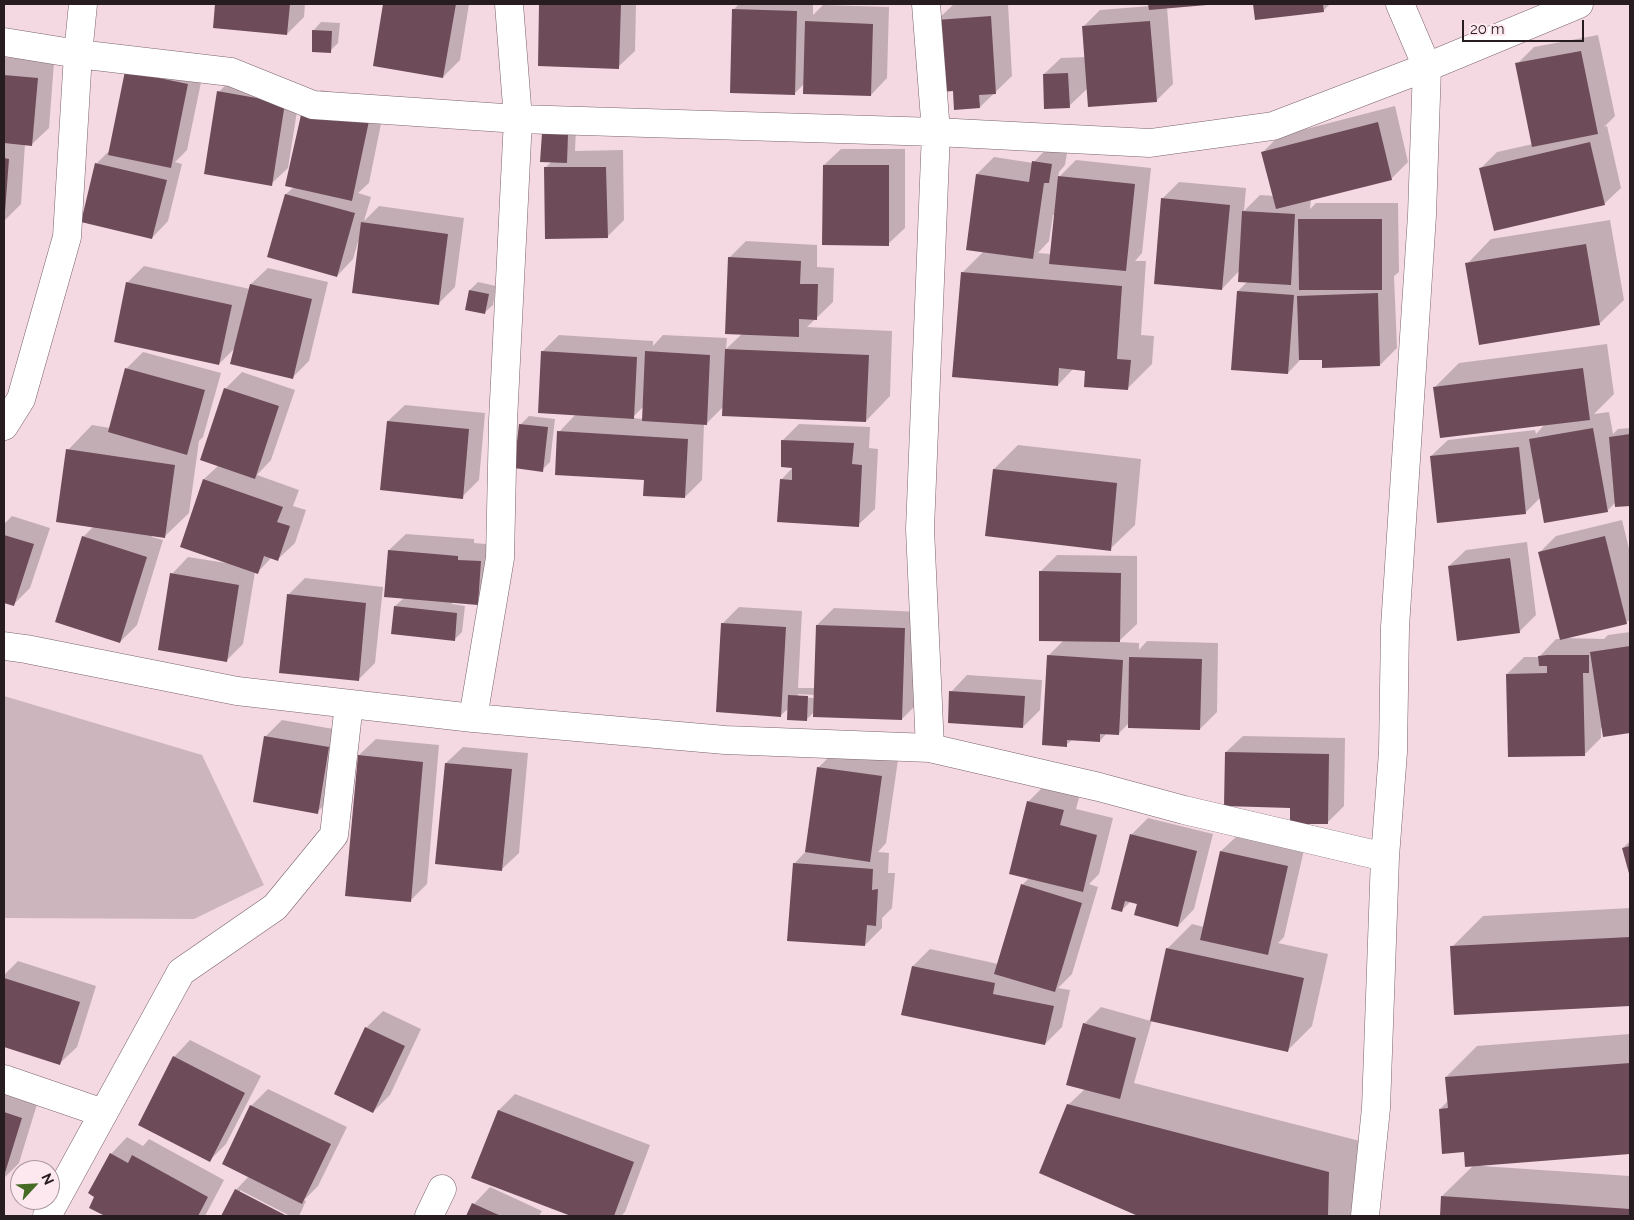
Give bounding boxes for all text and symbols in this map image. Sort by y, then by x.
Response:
scale bar [1464,10,1586,42]
text: 20 m [1470,20,1505,38]
north arrow [10,1160,60,1210]
text: N [38,1171,57,1187]

